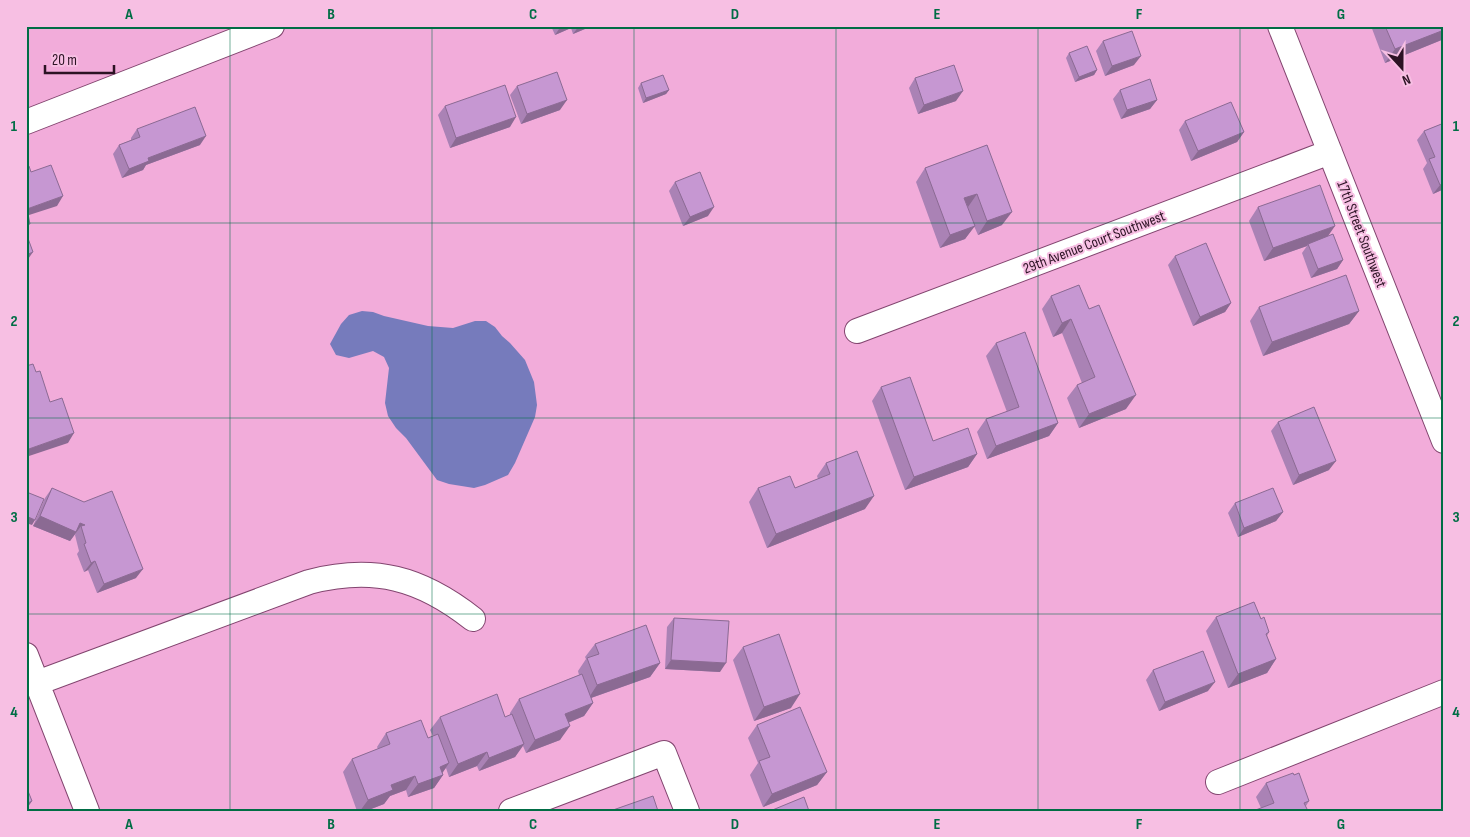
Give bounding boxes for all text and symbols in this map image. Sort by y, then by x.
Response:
text: A [124,5,133,24]
text: B [327,5,335,24]
text: C [529,5,537,24]
text: D [731,5,739,24]
text: E [934,5,941,24]
text: F [1136,5,1143,24]
text: G [1337,5,1345,24]
scale bar [45,42,114,74]
north arrow [1378,42,1428,92]
text: 20 m [52,51,77,70]
text: N [1400,70,1413,89]
text: 1 [11,117,18,136]
text: 1 [1453,117,1460,136]
street label: 17th Street Southwest [1332,178,1391,291]
street label: 29th Avenue Court Southwest [1020,206,1168,278]
text: 2 [10,312,18,331]
text: 2 [1452,312,1460,331]
text: 3 [10,508,18,527]
text: 3 [1452,508,1460,527]
text: 4 [10,703,18,722]
text: 4 [1452,703,1460,722]
text: A [124,815,133,834]
text: B [327,815,335,834]
text: C [529,815,537,834]
text: D [731,815,739,834]
text: E [934,815,941,834]
text: F [1136,815,1143,834]
text: G [1337,815,1345,834]

